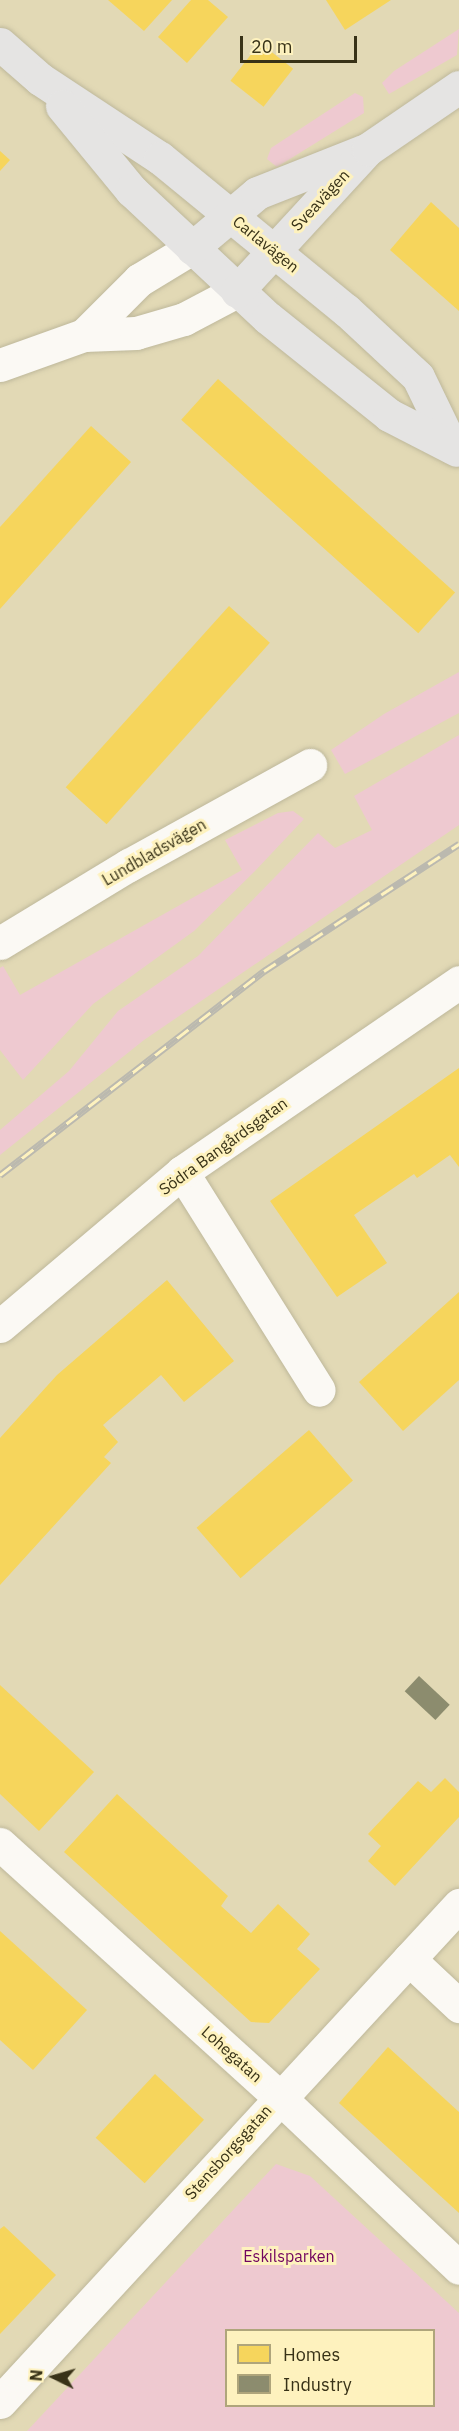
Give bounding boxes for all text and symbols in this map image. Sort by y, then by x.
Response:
scale bar [243,24,360,62]
text: 20 m [251,35,293,58]
street label: Sveavägen [287,165,353,235]
street label: Carlavägen [229,211,303,277]
street label: Lundbladsvägen [99,814,209,890]
street label: Södra Bangårdsgatan [155,1093,291,1199]
street label: Lohegatan [198,2022,266,2086]
street label: Stensborgsgatan [181,2101,275,2203]
park label: Eskilsparken [243,2246,335,2266]
legend [225,2329,435,2407]
text: Homes [283,2343,340,2366]
north arrow [24,2347,84,2407]
text: N [26,2369,47,2382]
text: Industry [283,2373,352,2396]

